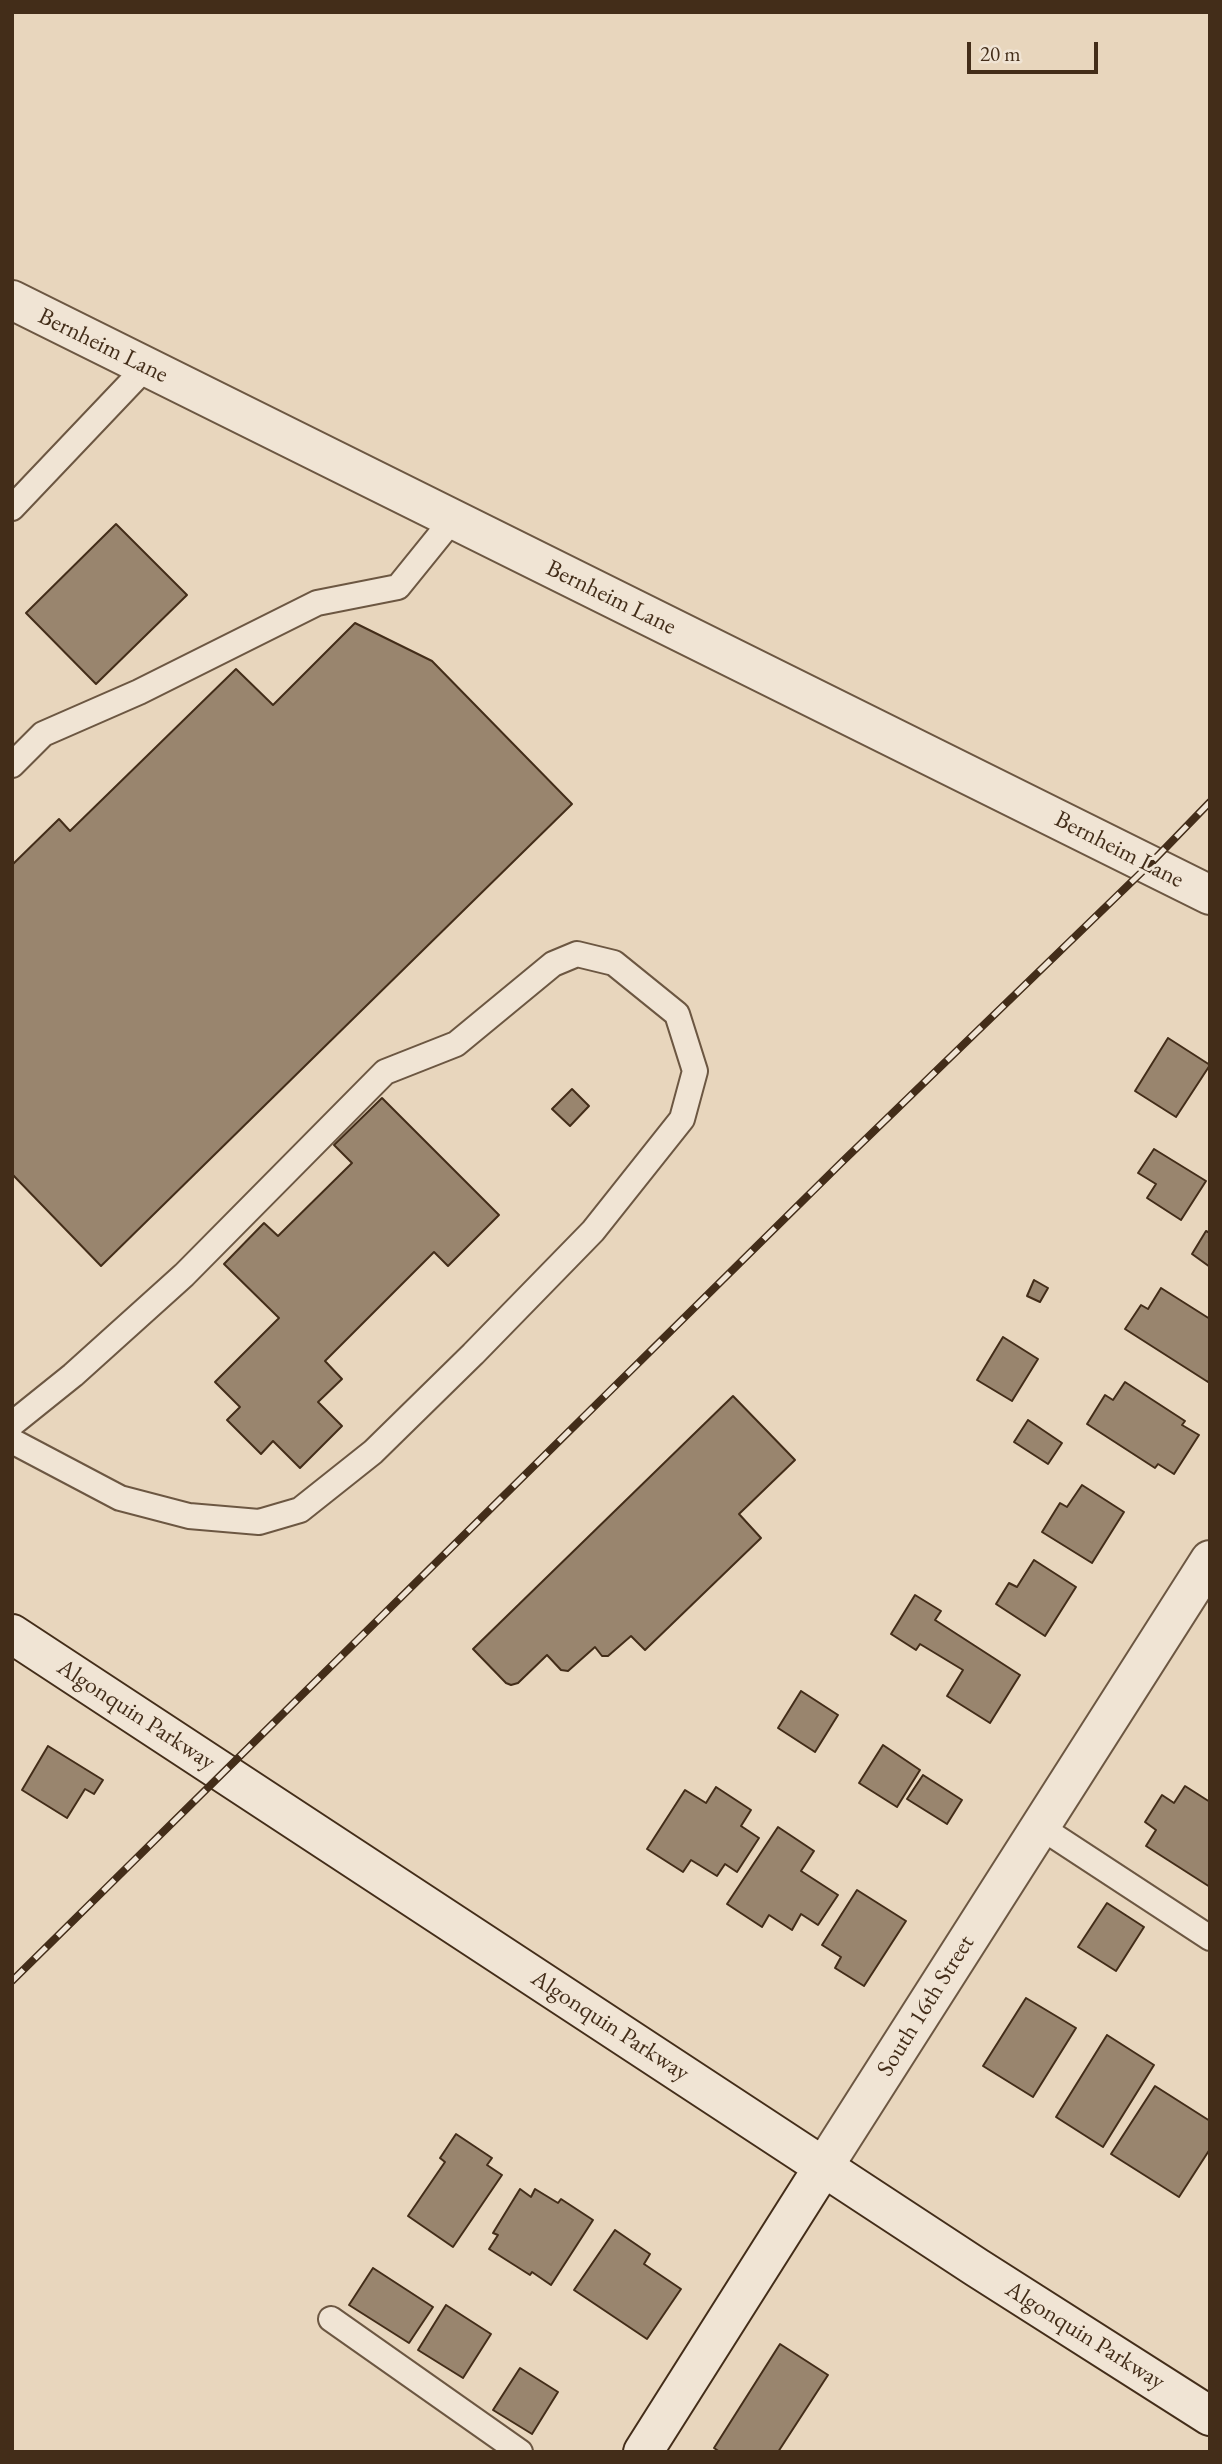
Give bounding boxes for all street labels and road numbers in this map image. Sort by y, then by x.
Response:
street label: Bernheim Lane [33,302,173,390]
street label: Bernheim Lane [541,554,681,642]
street label: Bernheim Lane [1050,805,1188,895]
street label: Algonquin Parkway [52,1653,220,1777]
street label: South 16th Street [871,1930,981,2082]
street label: Algonquin Parkway [526,1964,694,2088]
street label: Algonquin Parkway [1000,2275,1170,2397]

